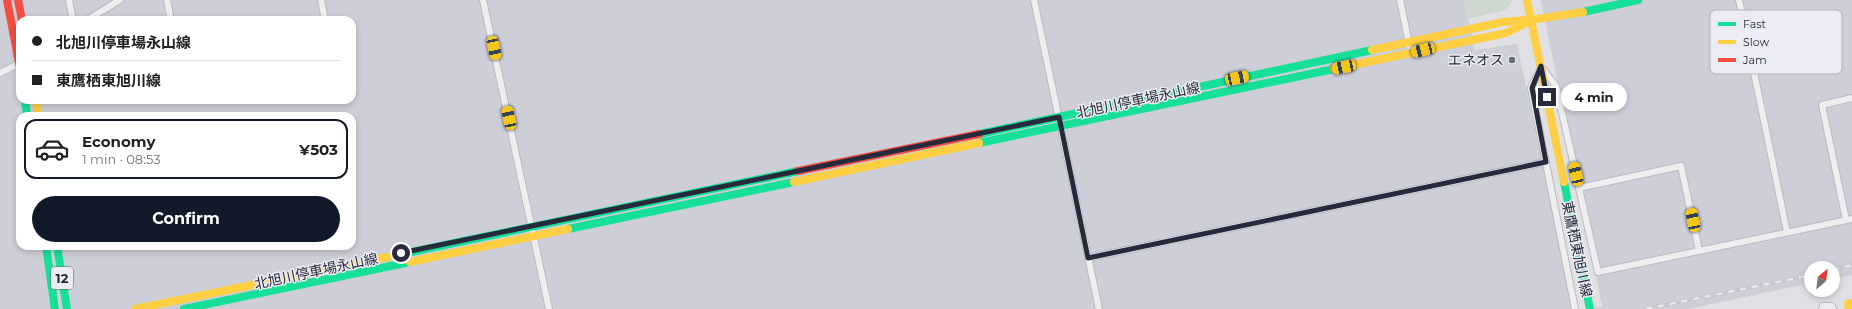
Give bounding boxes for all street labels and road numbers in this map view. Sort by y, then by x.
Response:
street label: 北旭川停車場永山線 [1075,78,1201,122]
street label: 東鷹栖東旭川線 [1558,199,1596,299]
street label: 北旭川停車場永山線 [253,249,379,293]
road number: 12 [51,267,73,289]

